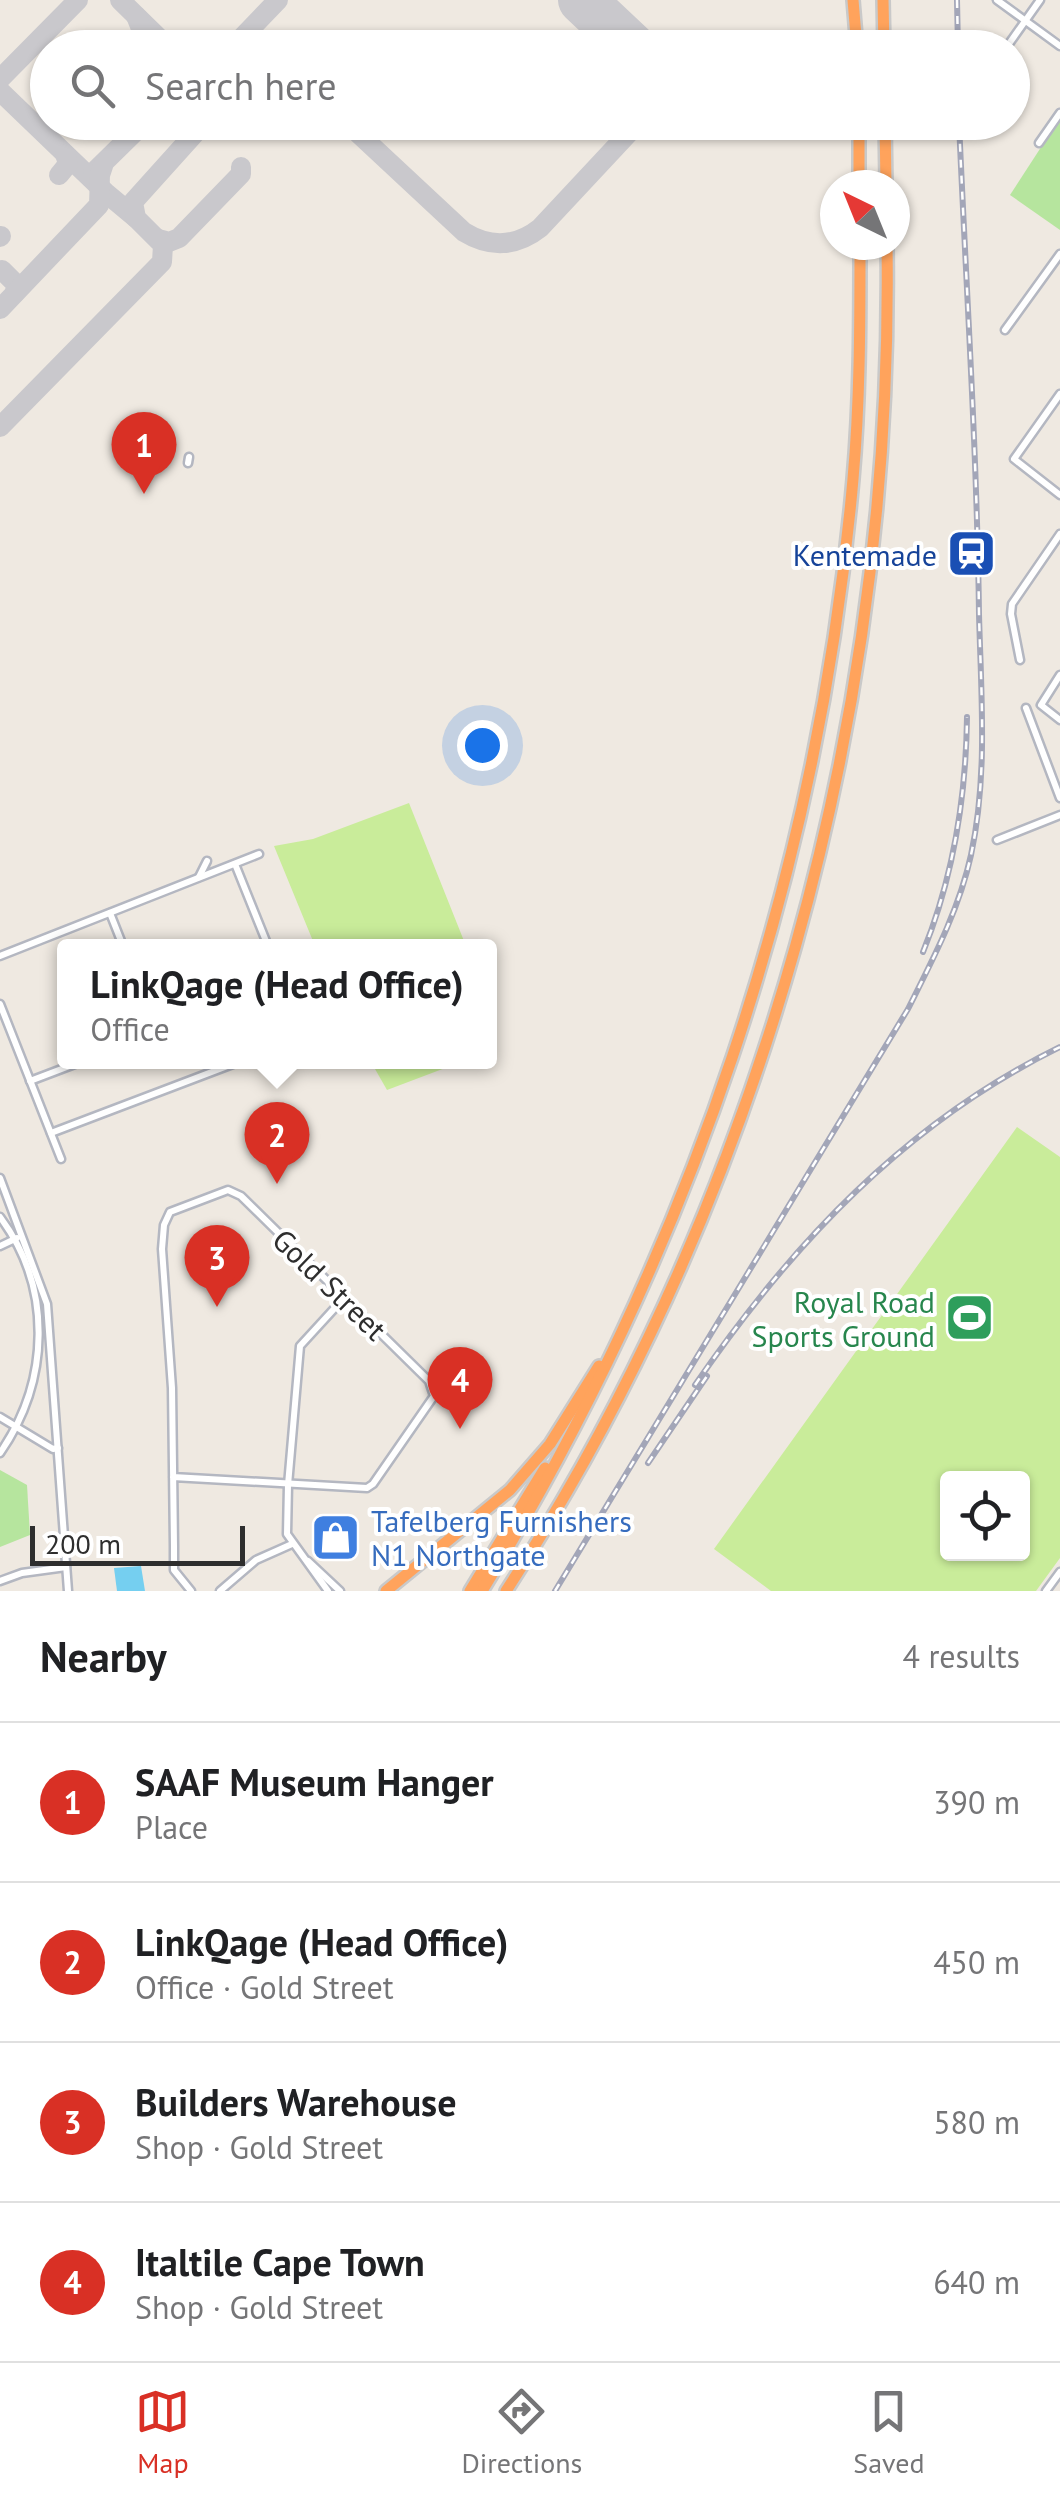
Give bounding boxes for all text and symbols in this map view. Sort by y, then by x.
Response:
search box [30,30,1030,140]
icon: search [65,58,120,113]
text: Search here [145,61,337,110]
north arrow [820,170,910,260]
pin: 1 [112,412,176,494]
station icon: Kentemade [946,528,998,580]
place label: Kentemade [793,535,937,574]
your location [457,720,508,771]
popup [57,939,497,1069]
text: LinkQage (Head Office) [90,959,464,1008]
text: Office [90,1008,170,1050]
pin: 2 [244,1102,310,1184]
street label: Gold Street [265,1220,395,1348]
pin: 3 [184,1224,250,1307]
place label: Royal Road Sports Ground [751,1282,935,1355]
sports icon: Royal Road Sports Ground [944,1292,996,1344]
pin: 4 [428,1346,492,1429]
map controls [940,1471,1030,1561]
button: locate [940,1471,1030,1561]
place label: Tafelberg Furnishers N1 Northgate [371,1501,632,1574]
shop icon: Tafelberg Furnishers N1 Northgate [310,1511,362,1563]
scale bar [30,1521,245,1566]
text: 200 m [45,1525,121,1562]
text: Nearby [40,1629,167,1684]
text: 4 results [902,1635,1020,1677]
text: SAAF Museum Hanger [135,1757,494,1806]
text: 1 [63,1781,82,1823]
text: 390 m [933,1781,1020,1823]
text: Place [135,1806,208,1848]
text: LinkQage (Head Office) [135,1917,508,1966]
text: 2 [63,1941,82,1983]
text: 450 m [933,1941,1020,1983]
text: Office · Gold Street [135,1966,394,2008]
text: Builders Warehouse [135,2077,456,2126]
text: 3 [63,2101,82,2143]
text: 580 m [933,2101,1020,2143]
text: Shop · Gold Street [135,2126,383,2168]
text: Italtile Cape Town [135,2237,425,2286]
text: 4 [63,2261,82,2303]
text: 640 m [933,2261,1020,2303]
text: Shop · Gold Street [135,2286,383,2328]
tab: Map [135,2384,190,2481]
tab: Directions [461,2384,582,2481]
tab: Saved [853,2384,925,2481]

